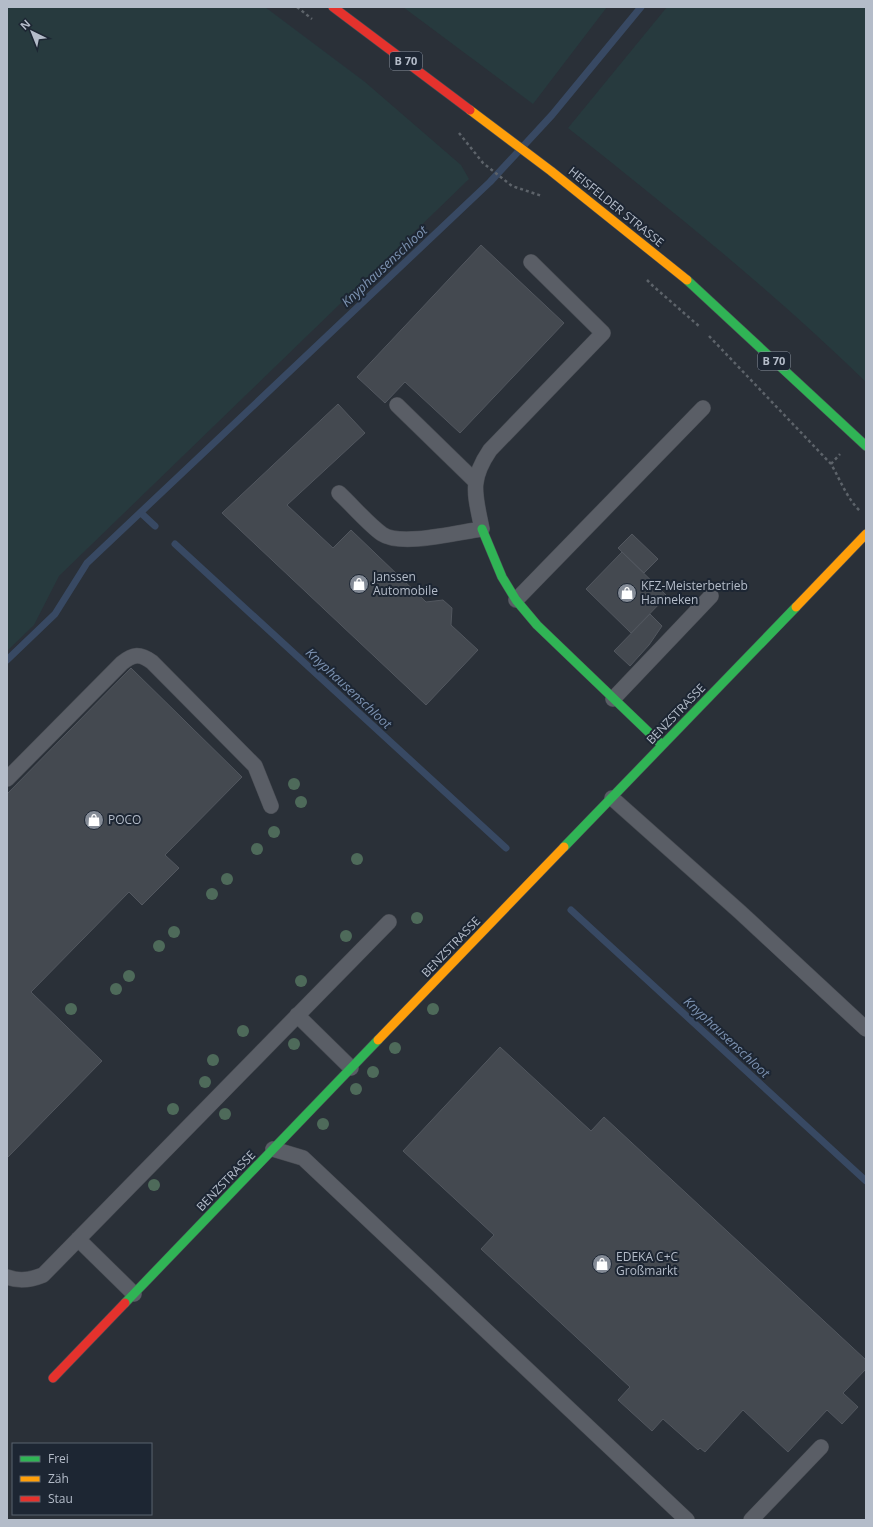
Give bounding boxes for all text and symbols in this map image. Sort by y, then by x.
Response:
north arrow [12,12,52,52]
text: N [16,16,33,33]
road number: B 70 [390,52,422,70]
street label: HEISFELDER STRASSE [565,163,668,250]
water label: Knyphausenschloot [337,221,431,311]
road number: B 70 [758,352,790,370]
place label: Janssen Automobile [372,568,438,599]
shop icon: Janssen Automobile [348,573,370,595]
place label: KFZ-Meisterbetrieb Hanneken [641,577,748,608]
shop icon: KFZ-Meisterbetrieb Hanneken [616,582,638,604]
water label: Knyphausenschloot [302,643,396,733]
street label: BENZSTRASSE [642,680,709,748]
shop icon: POCO [83,809,105,831]
place label: POCO [108,811,141,828]
street label: BENZSTRASSE [417,913,484,981]
water label: Knyphausenschloot [680,992,774,1082]
street label: BENZSTRASSE [192,1147,259,1215]
place label: EDEKA C+C Großmarkt [616,1248,679,1279]
shop icon: EDEKA C+C Großmarkt [591,1253,613,1275]
legend [12,1443,152,1515]
text: Frei [48,1450,69,1467]
text: Zäh [48,1470,69,1487]
text: Stau [48,1490,73,1507]

